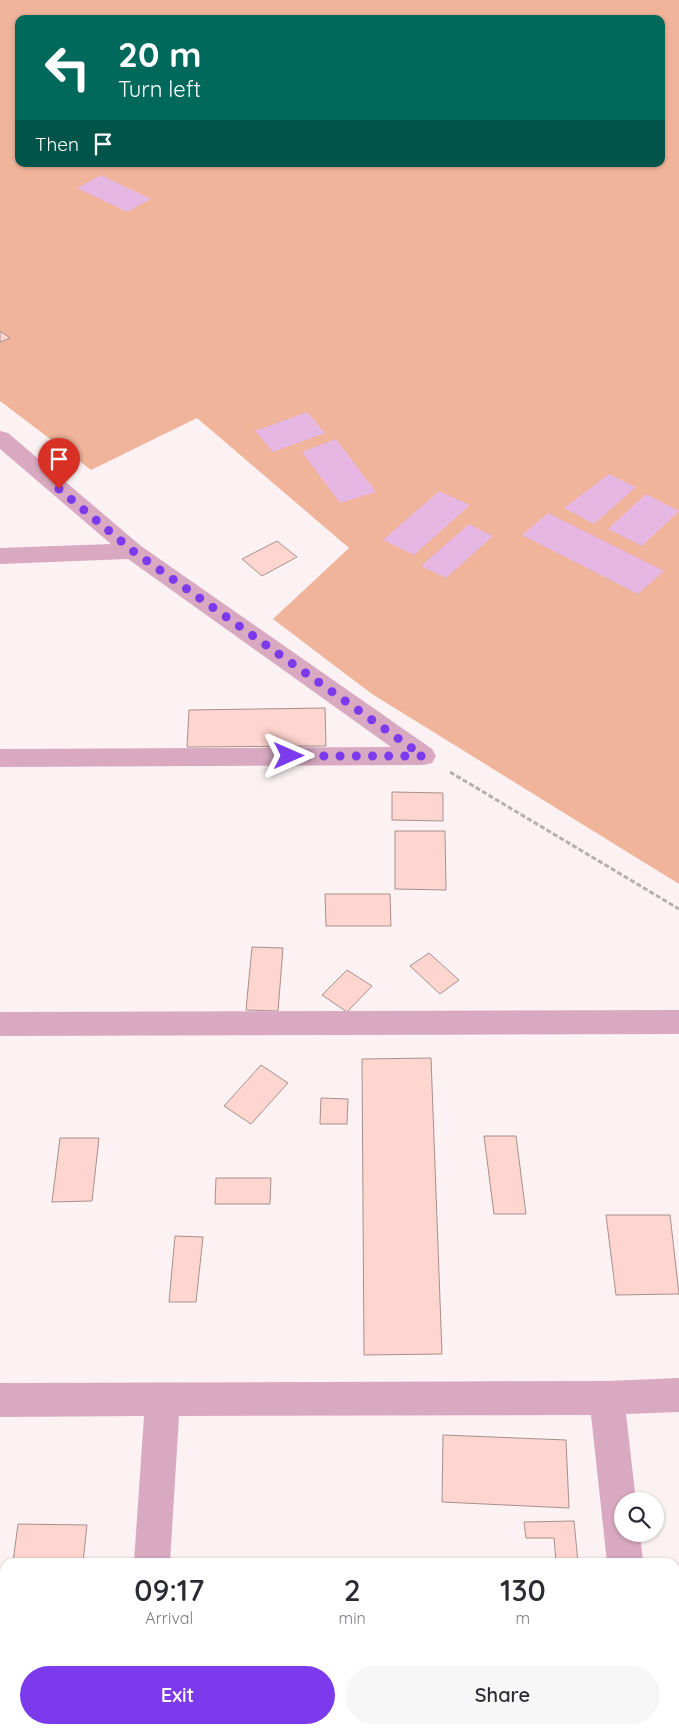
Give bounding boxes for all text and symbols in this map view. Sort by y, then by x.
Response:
text: 20 m [118,32,201,76]
icon: left [35,35,100,100]
text: Turn left [118,75,201,103]
icon: arrive [89,130,117,158]
text: Then [35,132,79,156]
pin [38,438,80,489]
icon: arrive [45,445,73,473]
position arrow [262,729,314,781]
map controls [614,1492,664,1542]
button: search [614,1492,664,1542]
text: 09:17 [134,1571,204,1609]
text: 2 [344,1571,361,1609]
text: 130 [500,1571,546,1609]
text: Arrival [145,1608,193,1628]
text: min [339,1608,366,1628]
text: m [516,1608,530,1628]
button: Exit [20,1666,335,1724]
button: Share [345,1666,660,1724]

